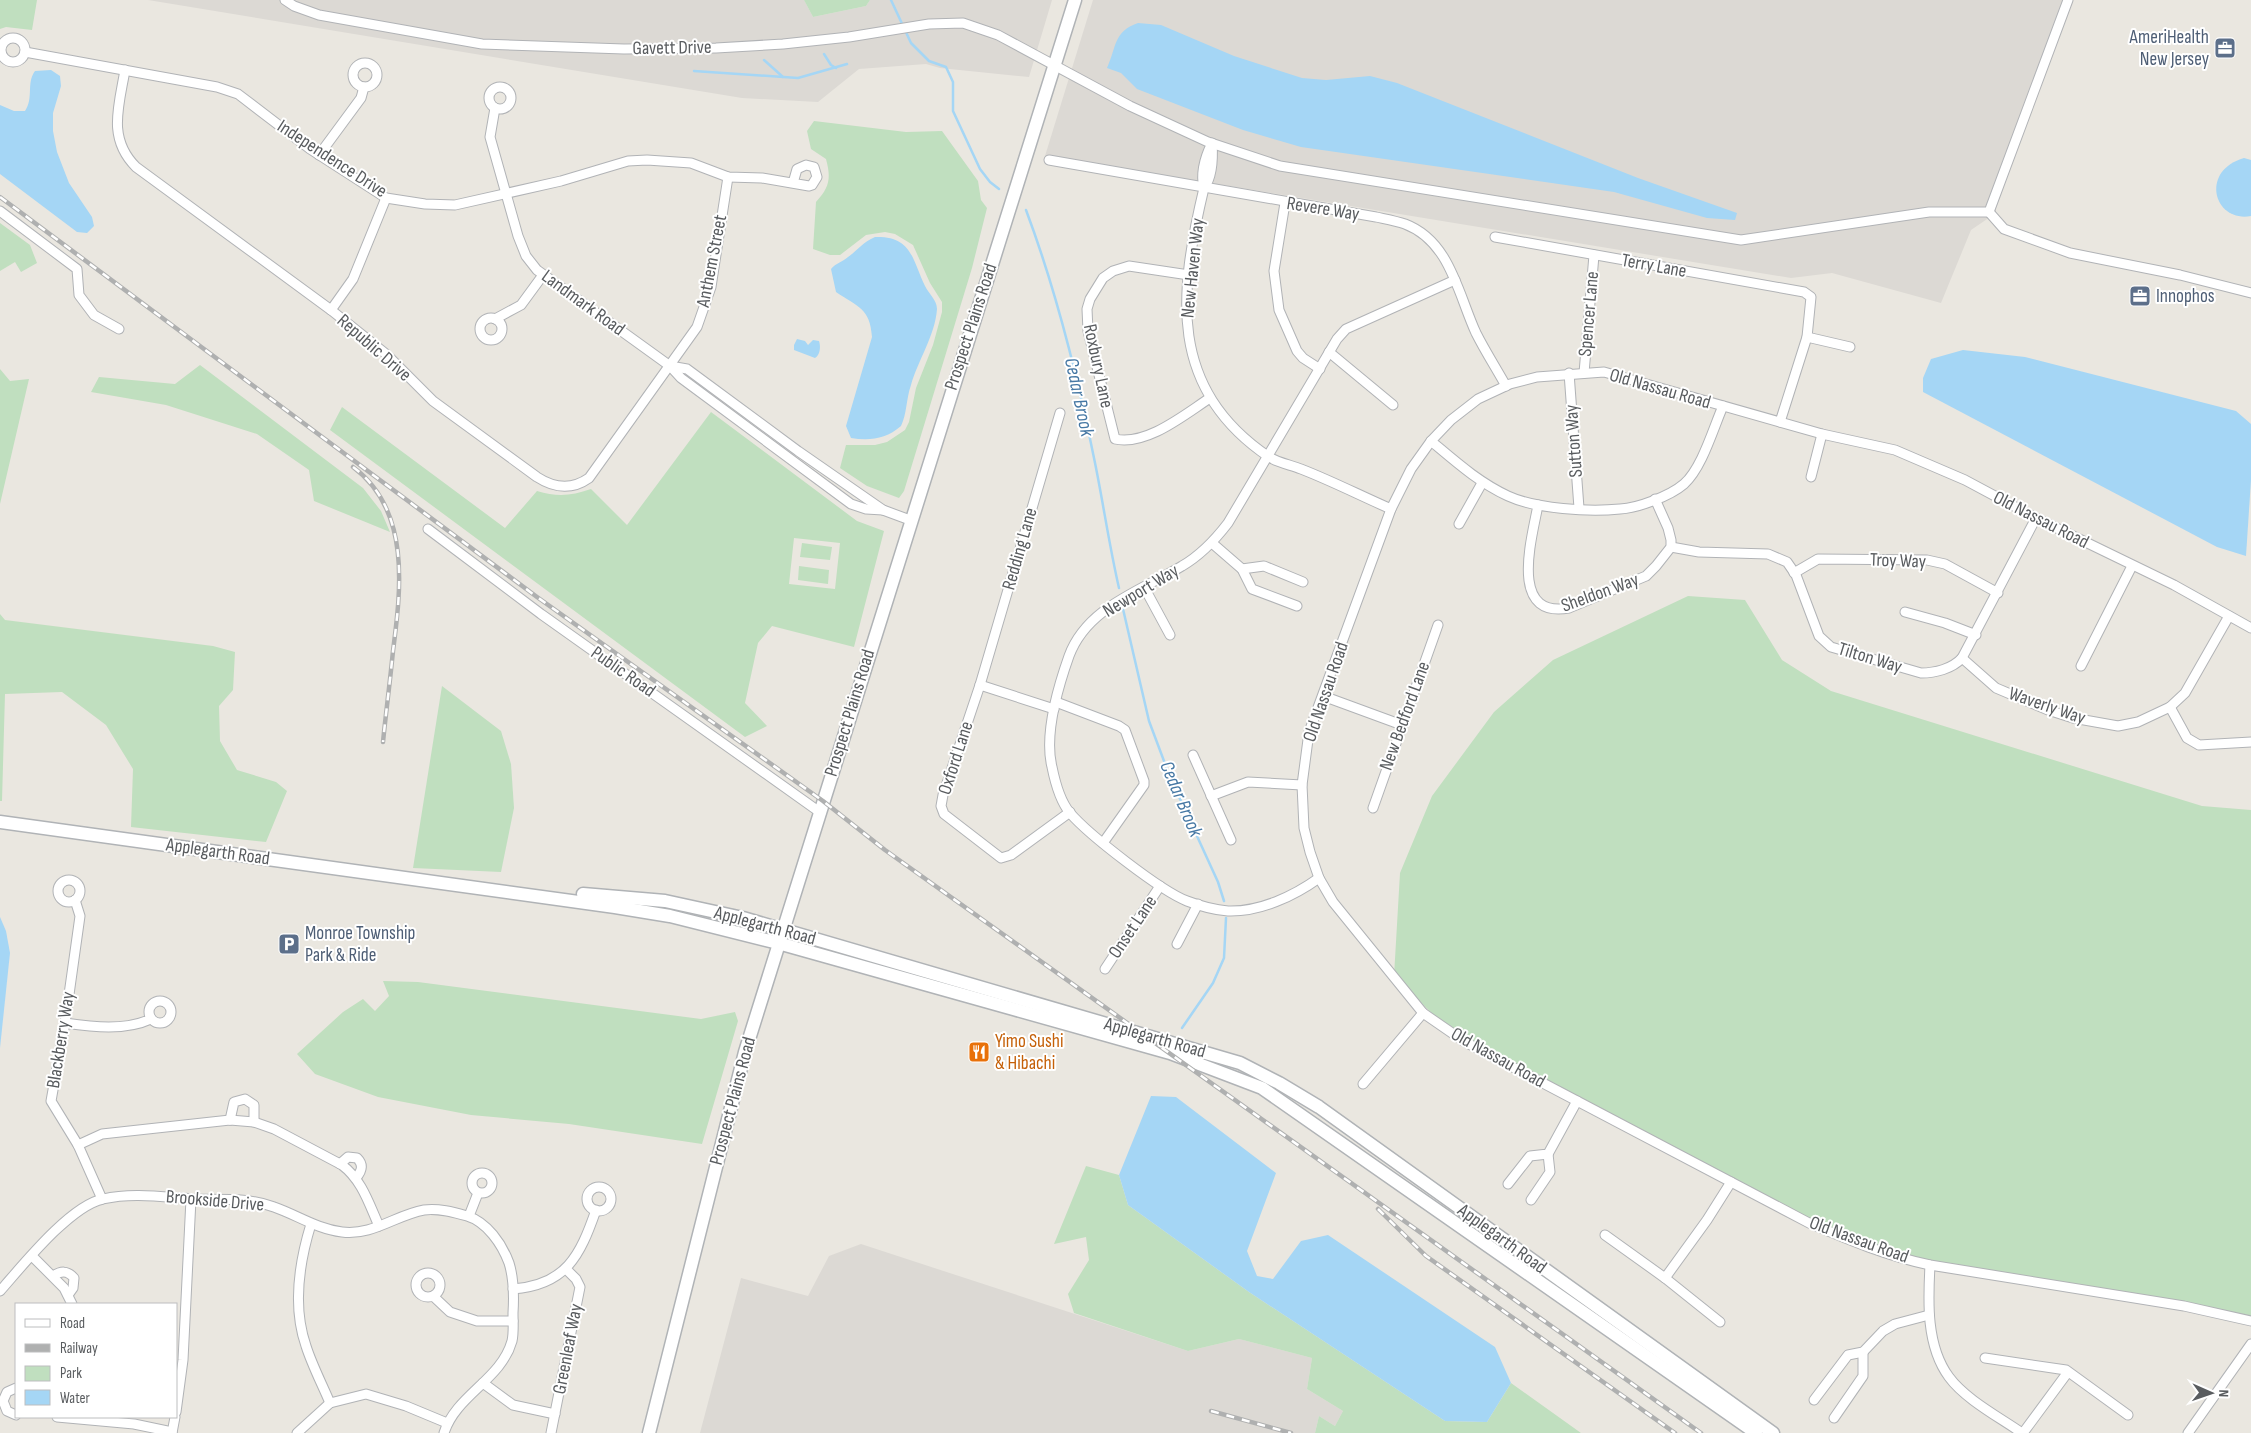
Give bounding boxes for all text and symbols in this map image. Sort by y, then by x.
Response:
place label: AmeriHealth New Jersey [2129,26,2210,71]
street label: Gavett Drive [632,36,712,60]
office icon: AmeriHealth New Jersey [2213,36,2237,60]
street label: Independence Drive [273,115,391,203]
street label: Revere Way [1285,192,1362,226]
street label: Anthem Street [692,213,732,310]
street label: New Haven Way [1176,216,1210,319]
street label: Terry Lane [1620,249,1688,283]
street label: Prospect Plains Road [940,261,1002,393]
street label: Landmark Road [537,265,629,341]
street label: Spencer Lane [1574,270,1604,358]
office icon: Innophos [2128,284,2152,308]
place label: Innophos [2156,285,2215,308]
street label: Republic Drive [332,309,416,387]
street label: Roxbury Lane [1078,322,1118,410]
water label: Cedar Brook [1059,355,1099,439]
street label: Old Nassau Road [1607,364,1713,414]
street label: Sutton Way [1560,403,1588,478]
street label: Old Nassau Road [1989,486,2093,554]
street label: Redding Lane [997,505,1043,593]
street label: Troy Way [1870,549,1927,573]
street label: Newport Way [1099,559,1184,623]
street label: Sheldon Way [1558,568,1643,618]
street label: Tilton Way [1835,637,1905,679]
street label: Old Nassau Road [1298,639,1354,745]
street label: Public Road [586,641,660,703]
street label: Prospect Plains Road [820,647,880,779]
street label: New Bedford Lane [1375,658,1435,774]
street label: Waverly Way [2006,682,2089,730]
street label: Oxford Lane [933,718,979,798]
water label: Cedar Brook [1154,758,1208,841]
street label: Applegarth Road [164,833,271,871]
street label: Onset Lane [1104,891,1162,963]
street label: Applegarth Road [711,901,818,951]
place label: Monroe Township Park & Ride [305,922,415,967]
parking icon: Monroe Township Park & Ride [277,932,301,956]
street label: Blackberry Way [42,989,80,1090]
street label: Applegarth Road [1101,1012,1208,1063]
street label: Old Nassau Road [1447,1023,1549,1093]
place label: Yimo Sushi & Hibachi [995,1030,1064,1075]
street label: Prospect Plains Road [705,1034,761,1168]
restaurant icon: Yimo Sushi & Hibachi [967,1040,991,1064]
street label: Brookside Drive [165,1185,265,1217]
street label: Applegarth Road [1452,1198,1551,1279]
street label: Old Nassau Road [1806,1211,1912,1269]
street label: Greenleaf Way [548,1301,588,1396]
legend [15,1303,178,1418]
text: Road [60,1314,85,1333]
text: Railway [60,1339,98,1358]
text: Park [60,1364,82,1383]
north arrow [2186,1368,2236,1418]
text: Water [60,1389,91,1408]
text: N [2215,1389,2232,1397]

